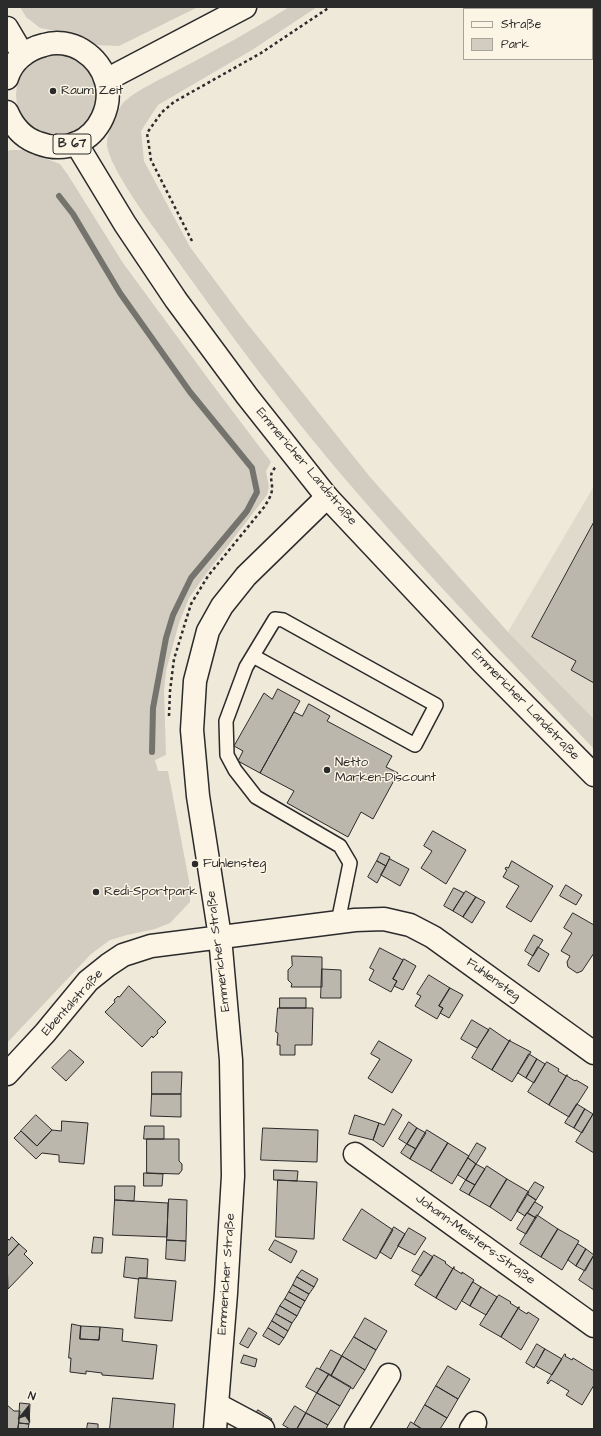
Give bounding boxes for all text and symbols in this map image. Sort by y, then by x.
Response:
legend [463,8,593,60]
text: Straße [501,16,541,33]
text: Park [501,36,529,53]
place label: Raum Zeit [61,83,123,99]
marker: Raum Zeit [48,86,58,96]
road number: B 67 [53,134,91,154]
street label: Emmericher Landstraße [252,405,360,529]
street label: Emmericher Landstraße [468,646,582,764]
place label: Netto Marken-Discount [335,755,436,786]
marker: Netto Marken-Discount [322,765,332,775]
place label: Fuhlensteg [203,856,266,872]
marker: Fuhlensteg [190,859,200,869]
place label: Redi-Sportpark [104,884,197,900]
marker: Redi-Sportpark [91,887,101,897]
street label: Emmericher Straße [204,890,234,1012]
street label: Fuhlensteg [463,955,523,1005]
street label: Ebentalstraße [39,966,107,1040]
street label: Johann-Meisters-Straße [412,1191,538,1289]
street label: Emmericher Straße [215,1213,239,1335]
north arrow [8,1388,48,1428]
text: N [26,1388,37,1404]

